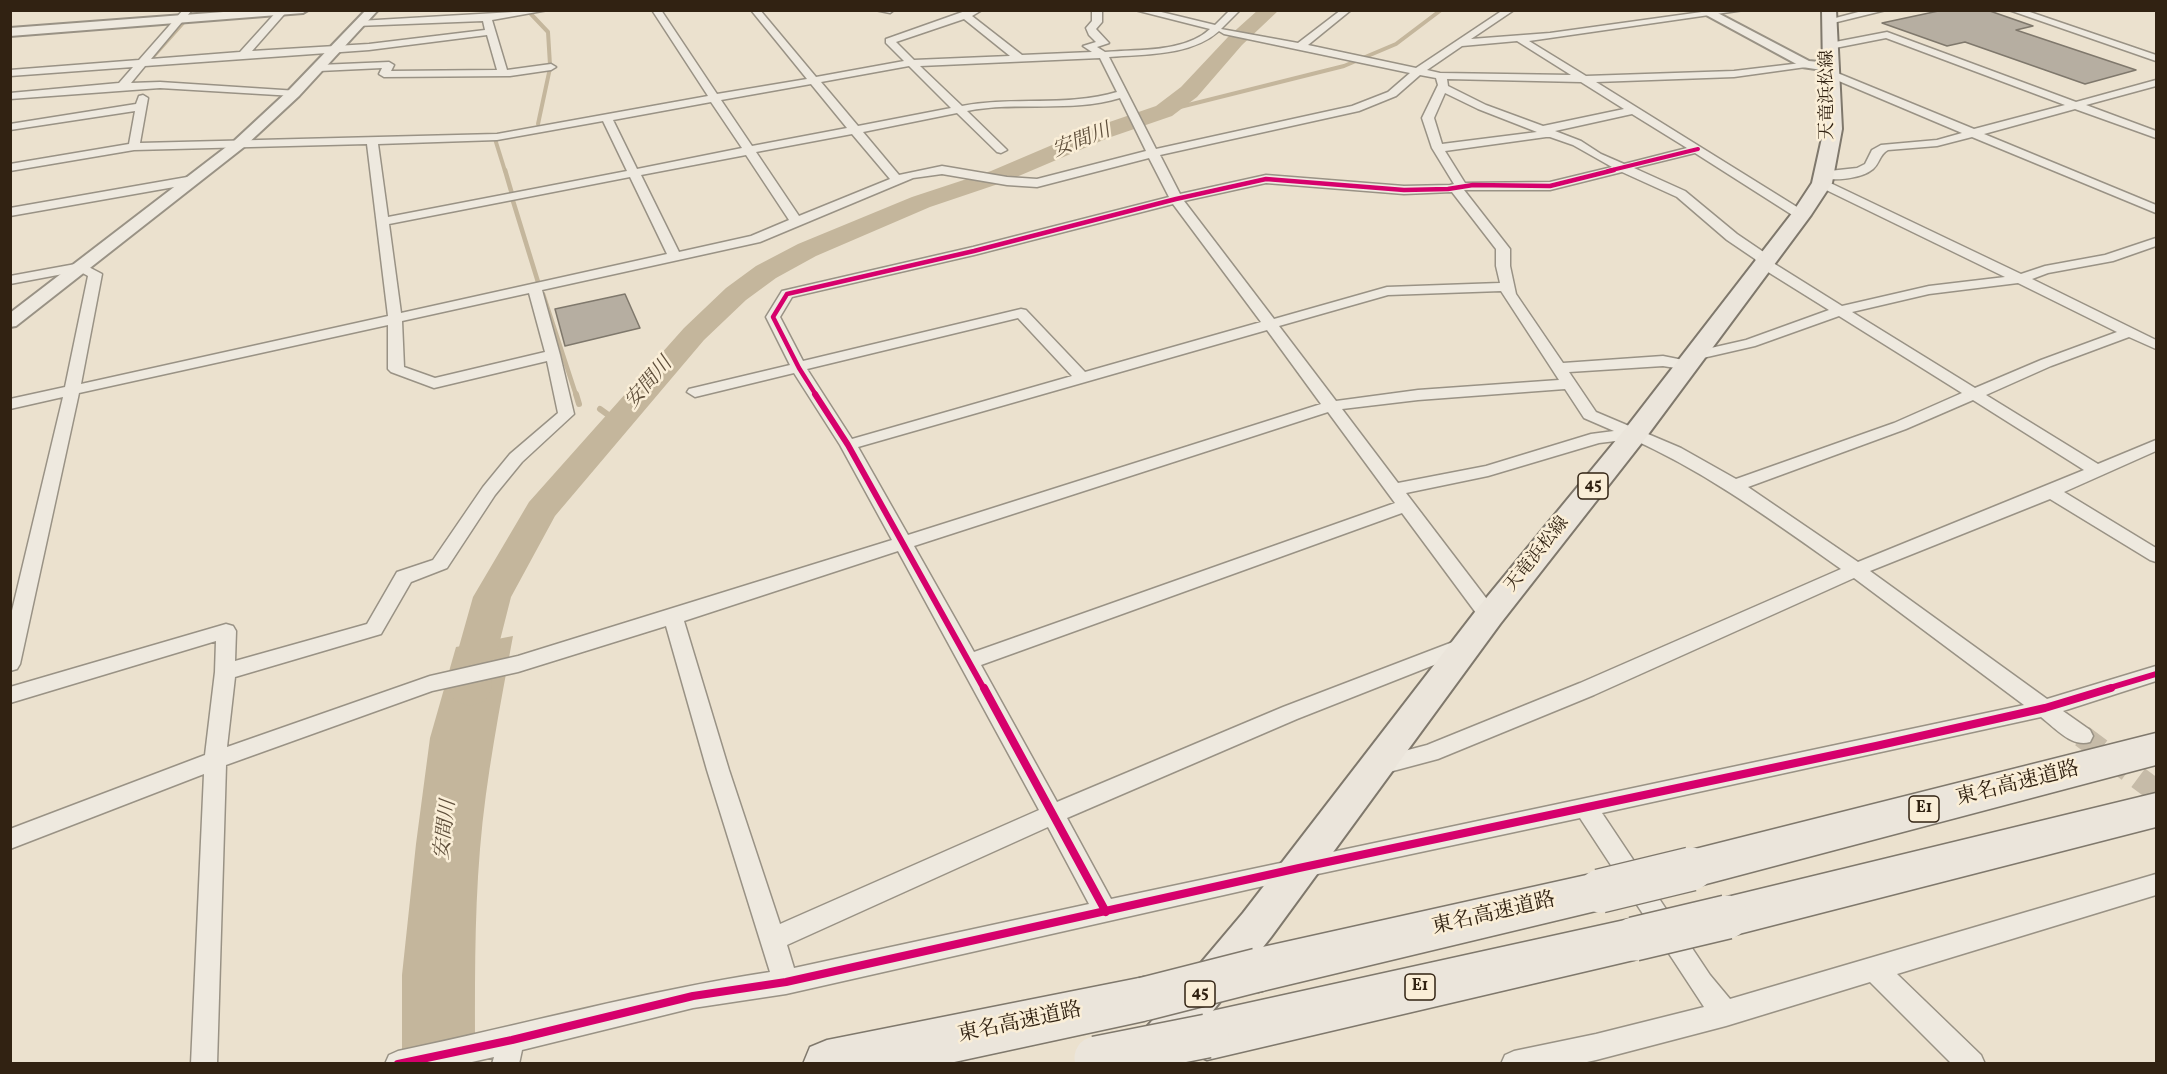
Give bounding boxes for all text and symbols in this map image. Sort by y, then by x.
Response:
street label: 天竜浜松線 [1818,50,1840,140]
water label: 安間川 [1050,120,1114,164]
water label: 安間川 [621,353,679,415]
road number: 45 [1578,473,1608,499]
street label: 天竜浜松線 [1501,513,1575,597]
street label: 東名高速道路 [1954,758,2082,812]
road number: E1 [1909,796,1939,822]
water label: 安間川 [431,799,463,861]
street label: 東名高速道路 [1430,889,1558,941]
road number: E1 [1405,974,1435,1000]
road number: 45 [1185,981,1215,1007]
street label: 東名高速道路 [956,999,1084,1049]

